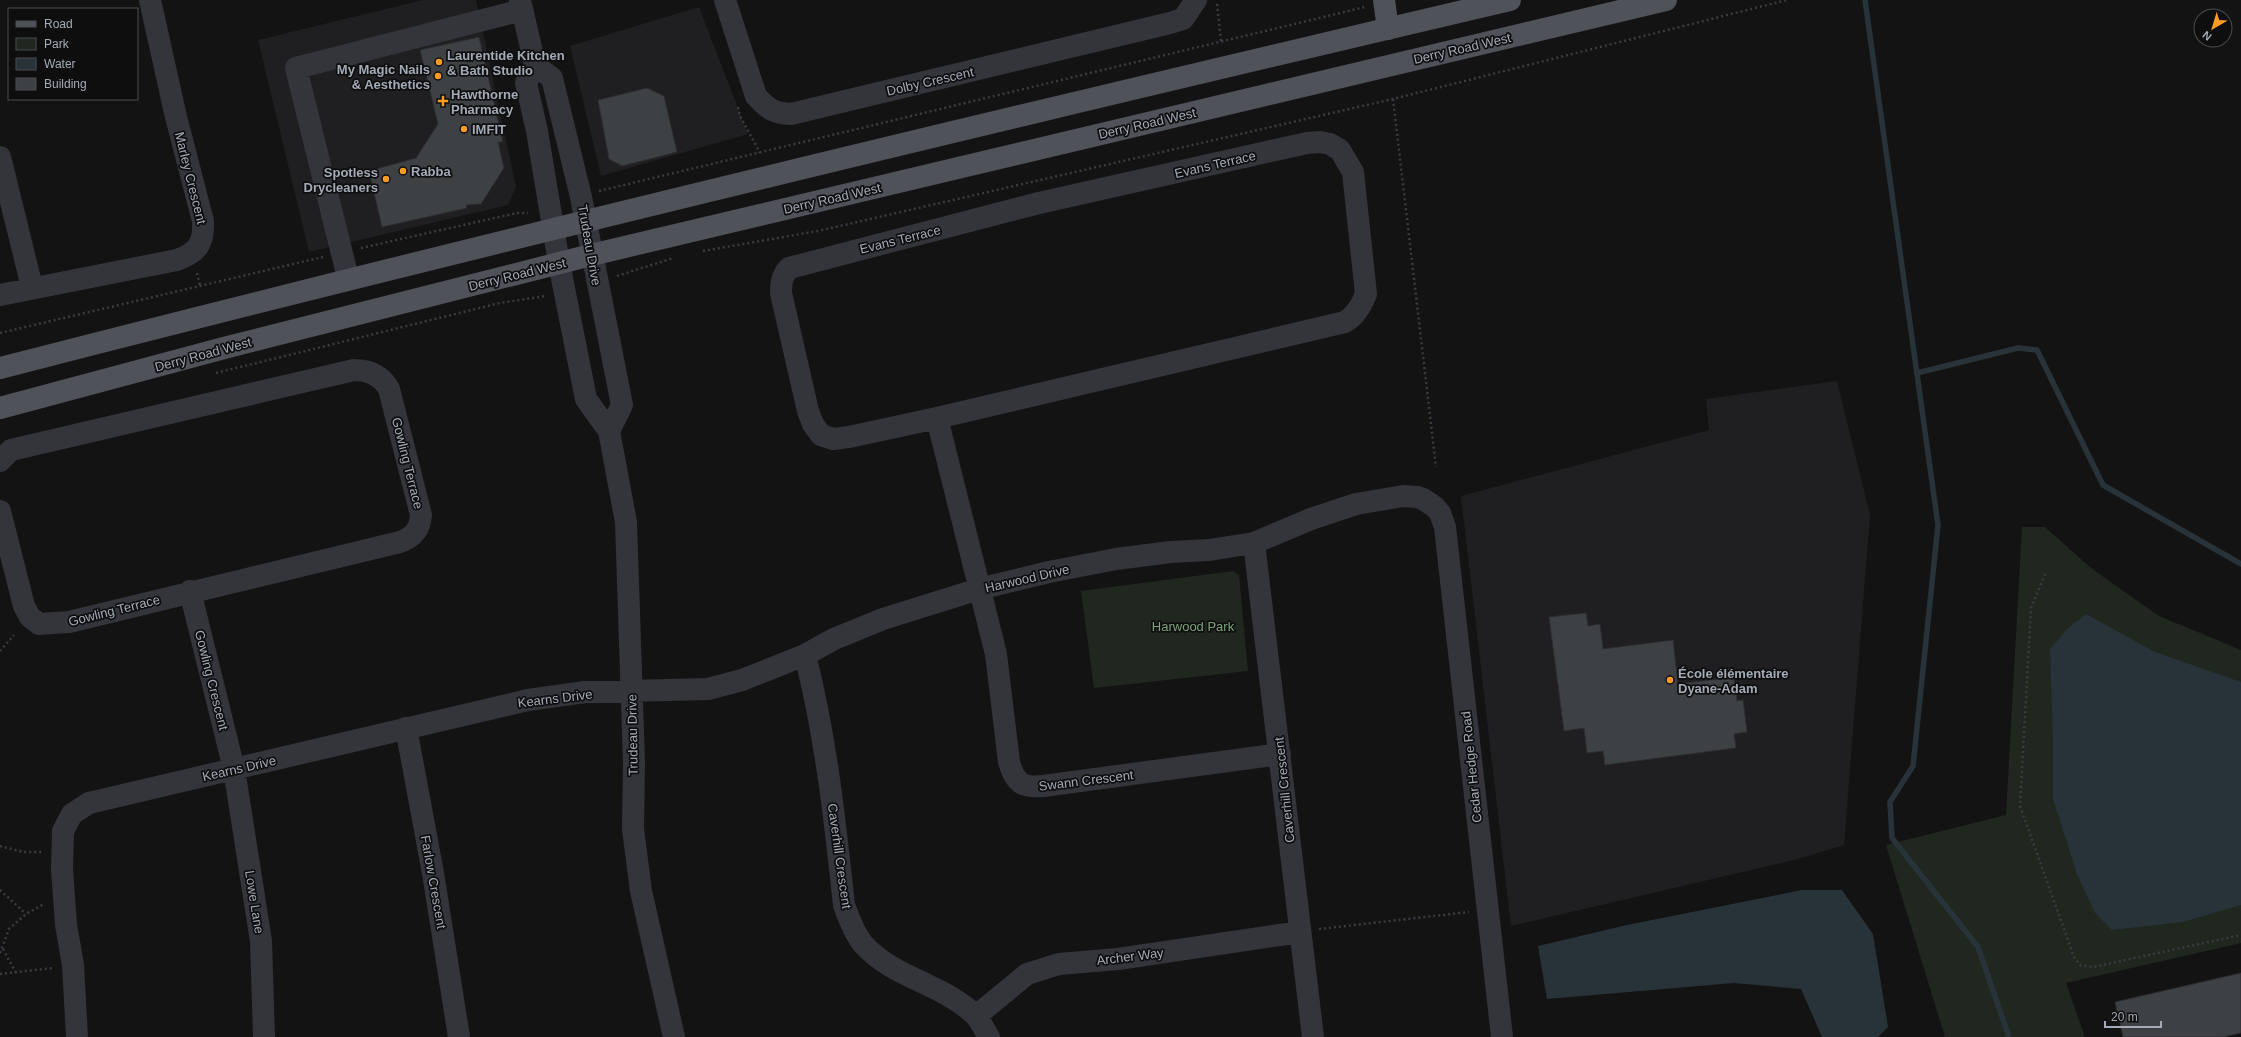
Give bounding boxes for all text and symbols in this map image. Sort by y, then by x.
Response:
legend [8,8,138,100]
north arrow [2193,8,2233,48]
text: Road [44,17,73,31]
text: N [2200,29,2214,43]
street label: Derry Road West [1412,30,1513,67]
text: Park [44,37,70,51]
place label: Laurentide Kitchen & Bath Studio [447,48,565,78]
text: Water [44,57,76,71]
marker: Laurentide Kitchen & Bath Studio [434,57,444,67]
place label: My Magic Nails & Aesthetics [337,62,430,92]
street label: Dolby Crescent [885,64,975,99]
marker: My Magic Nails & Aesthetics [433,71,443,81]
text: Building [44,77,87,91]
place label: Hawthorne Pharmacy [451,87,518,117]
marker: Hawthorne Pharmacy [438,96,448,106]
street label: Derry Road West [1097,105,1198,142]
place label: IMFIT [472,122,506,137]
marker: IMFIT [459,124,469,134]
street label: Marley Crescent [172,130,209,226]
street label: Evans Terrace [1173,148,1257,181]
place label: Rabba [411,164,452,179]
place label: Spotless Drycleaners [304,165,378,195]
marker: Rabba [398,166,408,176]
marker: Spotless Drycleaners [381,174,391,184]
street label: Derry Road West [782,180,883,217]
street label: Trudeau Drive [575,203,604,287]
street label: Evans Terrace [858,222,942,257]
street label: Derry Road West [467,255,568,294]
street label: Derry Road West [153,334,253,375]
street label: Gowling Terrace [389,416,426,510]
street label: Harwood Drive [984,562,1071,595]
street label: Gowling Terrace [67,592,161,629]
park label: Harwood Park [1152,619,1235,634]
street label: Gowling Crescent [192,629,231,732]
place label: École élémentaire Dyane-Adam [1678,666,1789,696]
marker: École élémentaire Dyane-Adam [1665,675,1675,685]
street label: Kearns Drive [517,686,593,711]
street label: Trudeau Drive [624,694,641,776]
street label: Cedar Hedge Road [1458,710,1485,823]
street label: Caverhill Crescent [1271,736,1298,844]
street label: Kearns Drive [201,753,277,784]
street label: Swann Crescent [1038,767,1135,794]
street label: Caverhill Crescent [825,802,854,910]
street label: Farlow Crescent [418,834,449,930]
street label: Lowe Lane [242,869,267,935]
street label: Archer Way [1096,945,1165,968]
scale bar [2105,1003,2161,1029]
text: 20 m [2111,1010,2138,1024]

